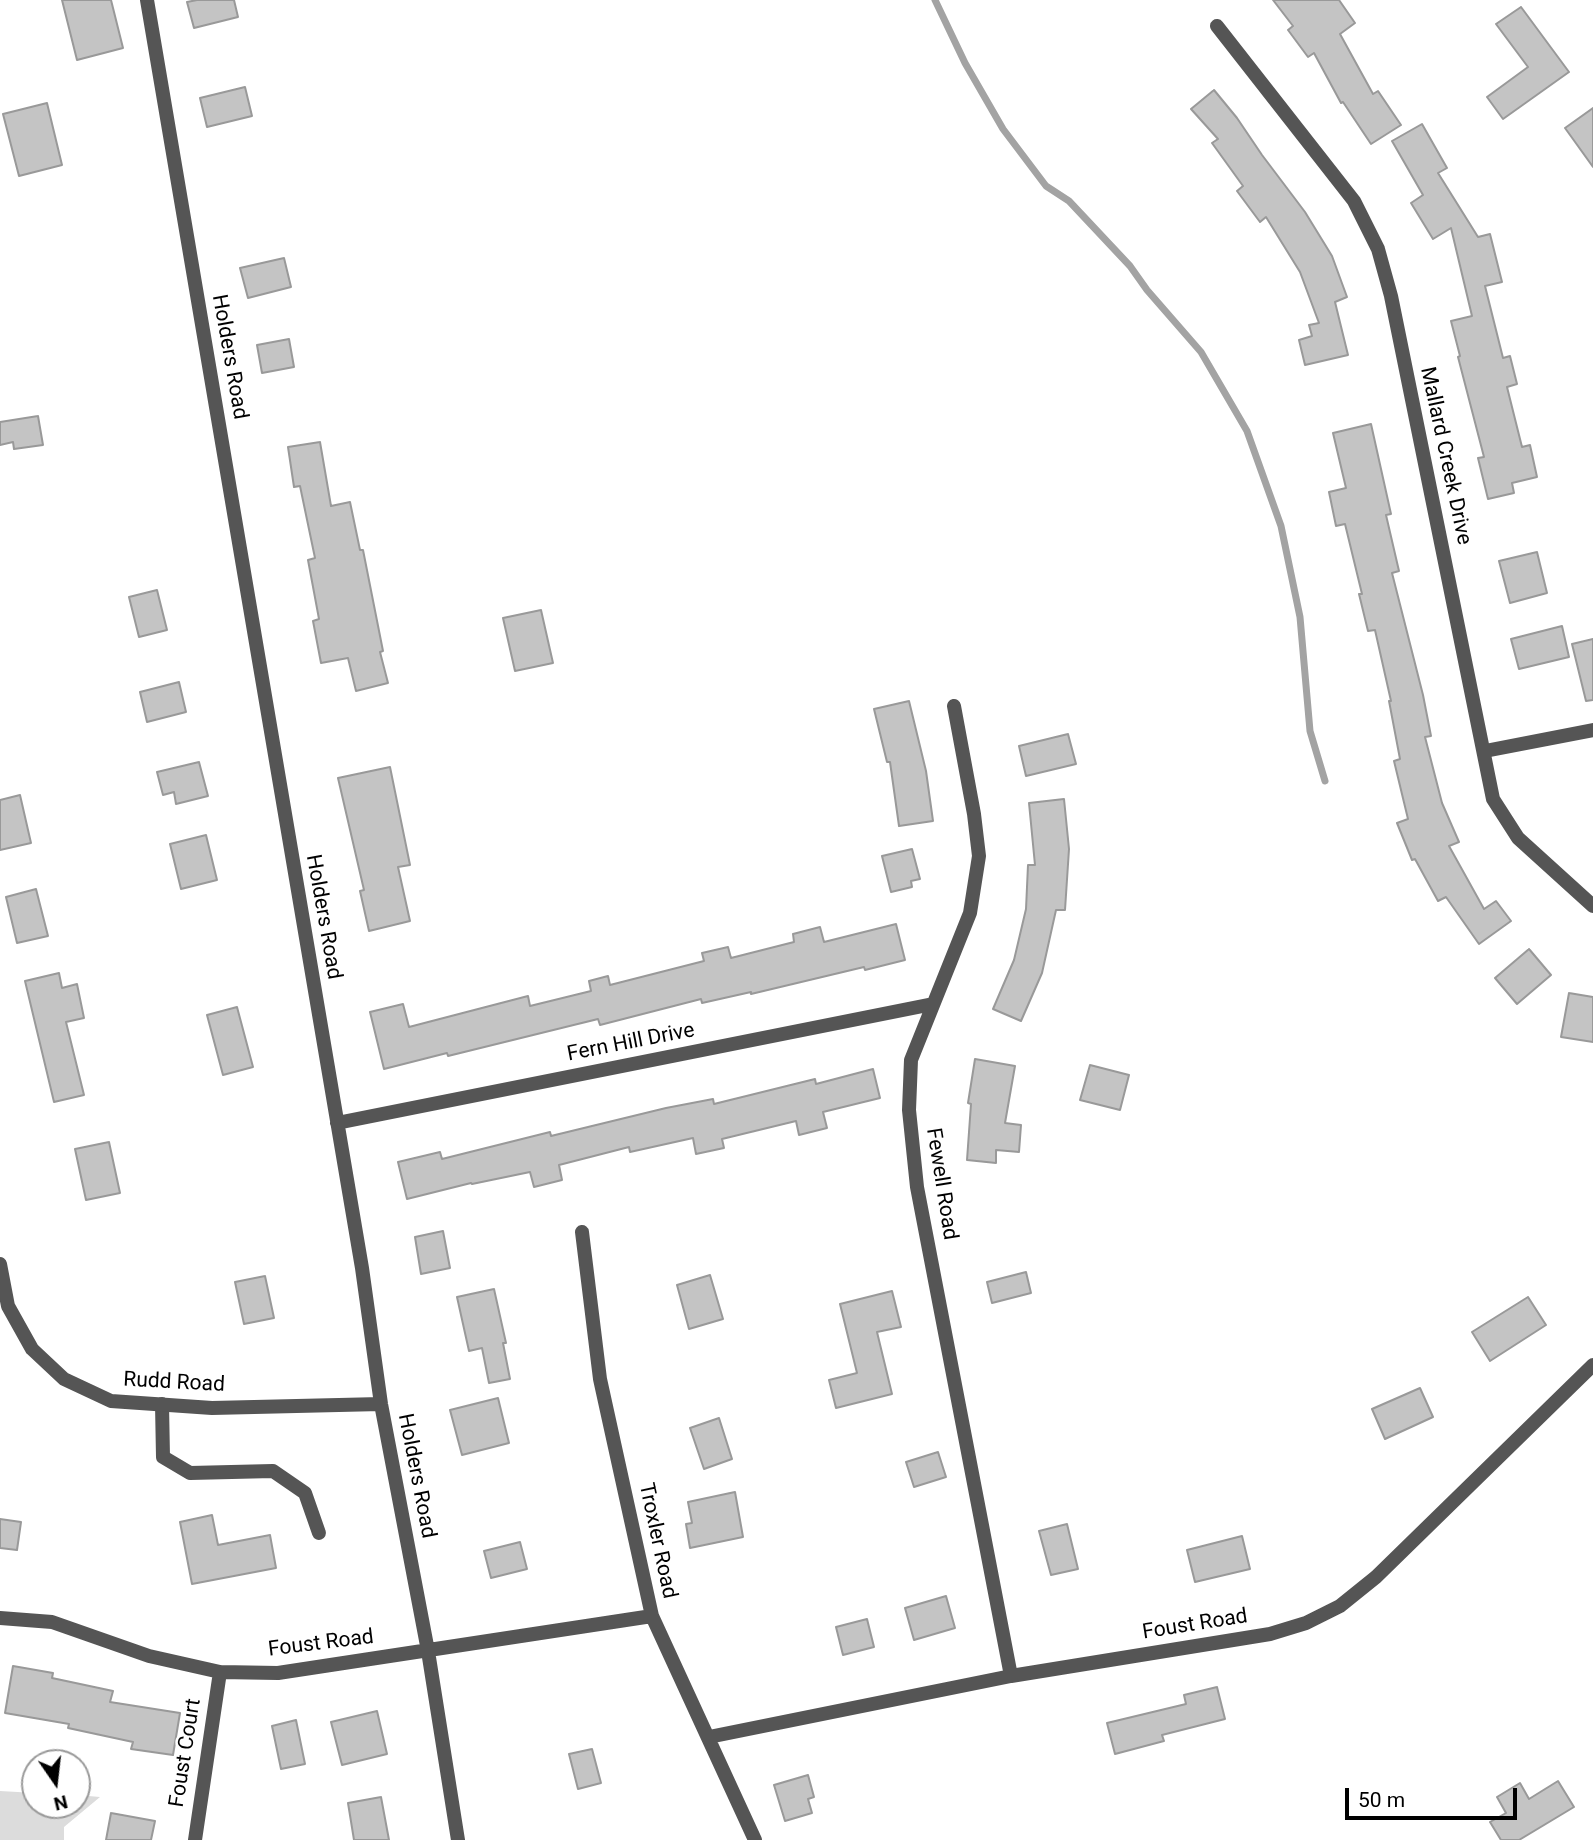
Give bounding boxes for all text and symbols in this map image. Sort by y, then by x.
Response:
street label: Holders Road [206,293,252,421]
street label: Mallard Creek Drive [1414,365,1476,547]
street label: Holders Road [300,853,346,981]
street label: Fern Hill Drive [565,1018,697,1068]
street label: Fewell Road [920,1126,962,1242]
street label: Rudd Road [123,1368,225,1398]
street label: Holders Road [392,1412,440,1540]
street label: Troxler Road [632,1481,682,1601]
street label: Foust Road [1141,1604,1249,1646]
street label: Foust Road [267,1625,375,1663]
street label: Foust Court [165,1697,207,1809]
north arrow [21,1749,91,1819]
scale bar [1348,1773,1520,1817]
text: 50 m [1358,1788,1405,1812]
text: N [51,1790,70,1816]

